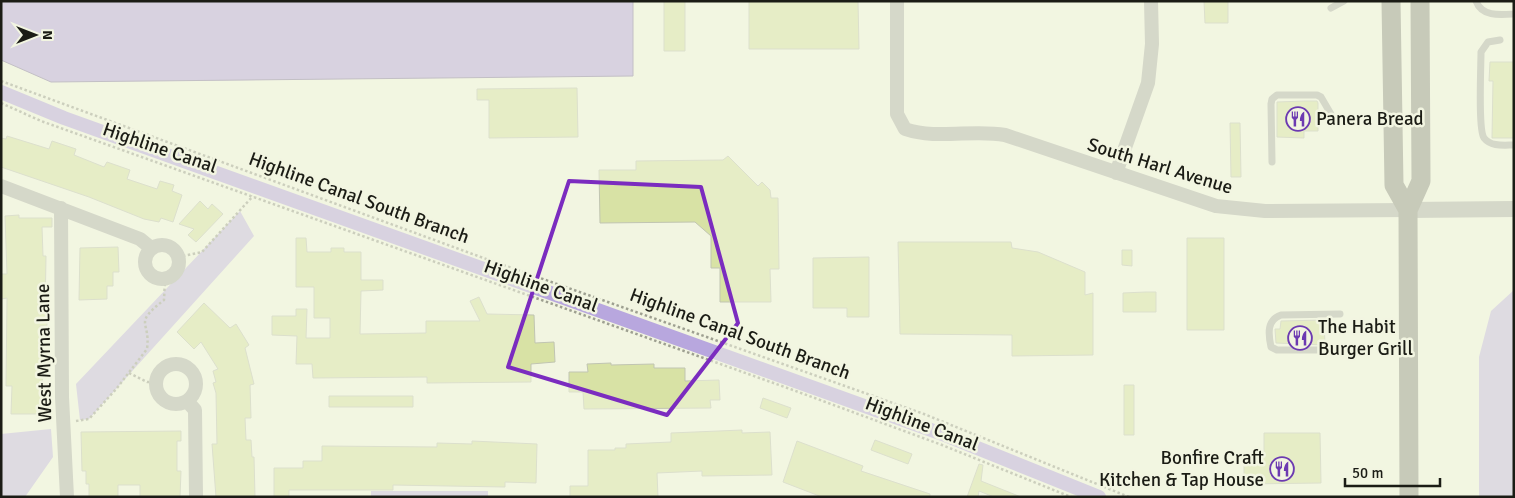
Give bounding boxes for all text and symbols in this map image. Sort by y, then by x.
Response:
north arrow [10,10,60,60]
text: N [39,30,56,40]
restaurant icon: Panera Bread [1285,106,1311,132]
place label: Panera Bread [1316,107,1424,131]
street label: Highline Canal [100,117,220,179]
street label: South Harl Avenue [1084,133,1236,199]
street label: Highline Canal South Branch [245,147,473,249]
street label: Highline Canal [481,254,601,318]
street label: West Myrna Lane [31,283,57,423]
street label: Highline Canal South Branch [626,283,854,385]
place label: The Habit Burger Grill [1318,315,1413,361]
restaurant icon: The Habit Burger Grill [1287,325,1313,351]
street label: Highline Canal [862,391,982,457]
place label: Bonfire Craft Kitchen & Tap House [1099,446,1264,492]
restaurant icon: Bonfire Craft Kitchen & Tap House [1269,456,1295,482]
scale bar [1345,456,1440,488]
text: 50 m [1352,464,1383,482]

